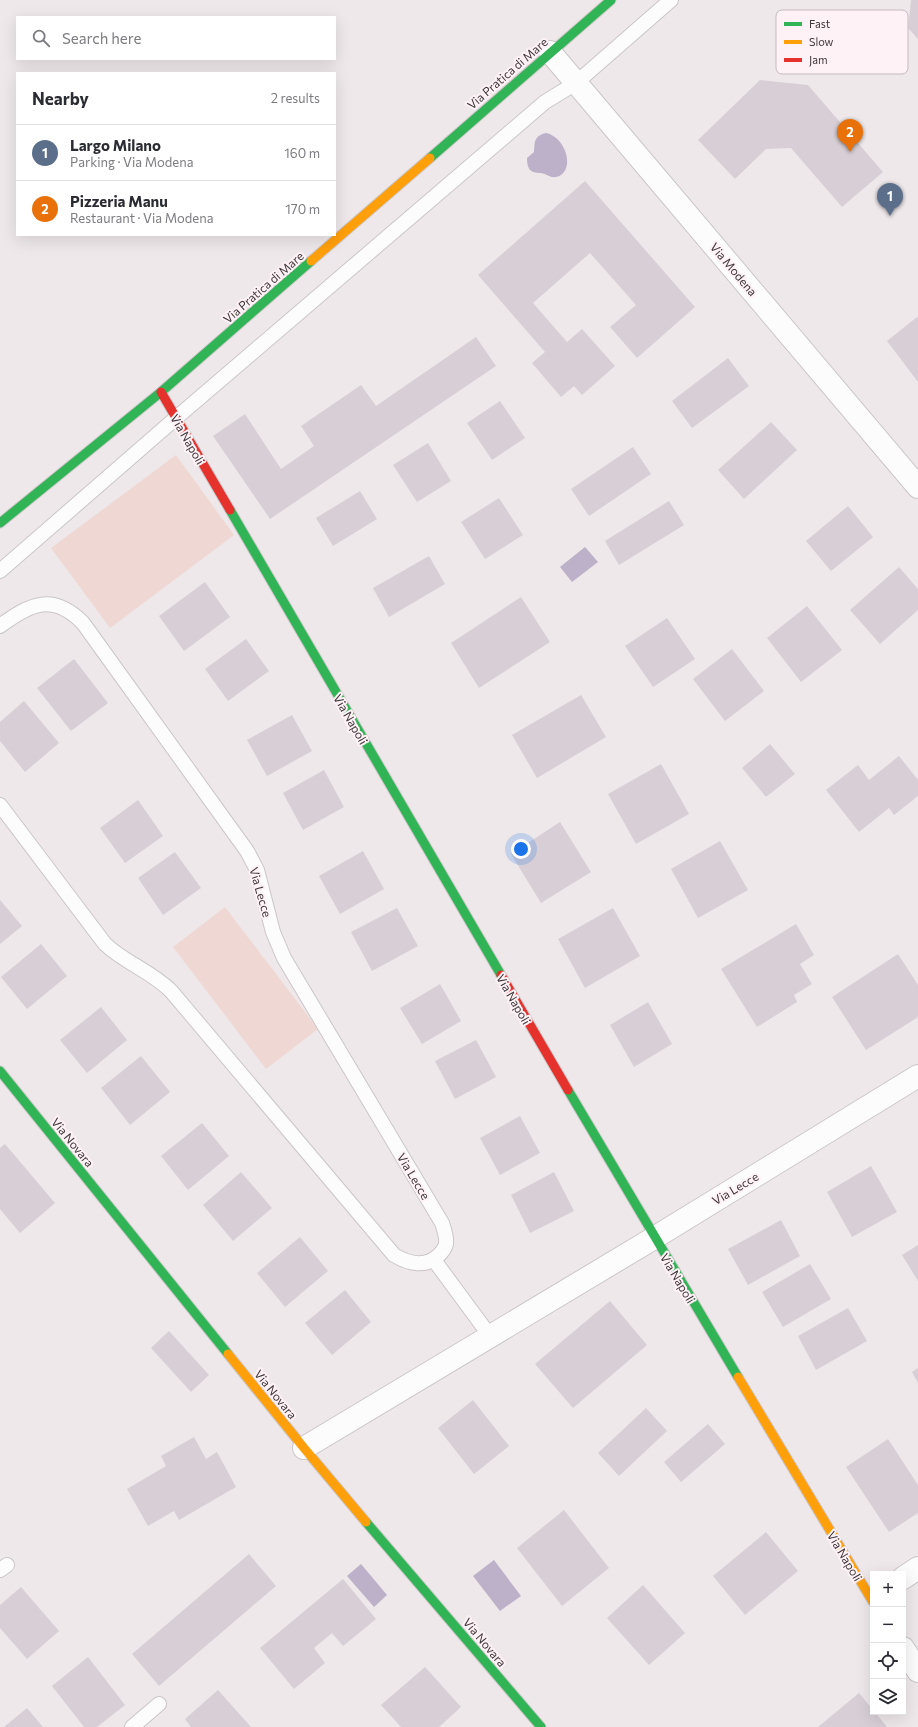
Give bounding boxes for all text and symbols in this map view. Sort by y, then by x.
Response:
legend [776,10,908,74]
search box [16,16,336,60]
text: Fast [809,17,831,30]
icon: search [30,27,52,49]
text: Search here [62,29,141,47]
street label: Via Pratica di Mare [464,34,550,112]
text: Slow [809,35,834,48]
text: Jam [809,53,828,67]
text: Nearby [32,88,89,109]
text: 2 results [271,90,320,106]
pin: 2 [837,119,863,152]
text: Largo Milano [70,136,161,154]
text: 1 [42,145,48,161]
text: 160 m [284,145,320,161]
text: Parking · Via Modena [70,154,193,170]
pin: 1 [877,183,903,216]
text: Pizzeria Manu [70,192,168,210]
text: 2 [41,201,49,217]
text: 170 m [285,201,320,217]
text: Restaurant · Via Modena [70,210,213,226]
street label: Via Modena [708,240,760,298]
street label: Via Pratica di Mare [220,248,306,326]
street label: Via Napoli [168,411,208,467]
street label: Via Napoli [331,691,371,747]
your location [511,839,531,859]
street label: Via Lecce [247,865,275,919]
street label: Via Napoli [494,971,534,1027]
street label: Via Novara [49,1115,97,1169]
street label: Via Lecce [395,1150,433,1202]
street label: Via Lecce [709,1169,761,1207]
street label: Via Napoli [658,1251,698,1305]
street label: Via Novara [252,1367,300,1421]
street label: Via Napoli [825,1529,865,1583]
map controls [870,1571,906,1715]
button: + [870,1571,906,1607]
button: − [870,1607,906,1643]
street label: Via Novara [461,1615,509,1669]
button: locate [870,1643,906,1679]
button: layers [870,1679,906,1715]

